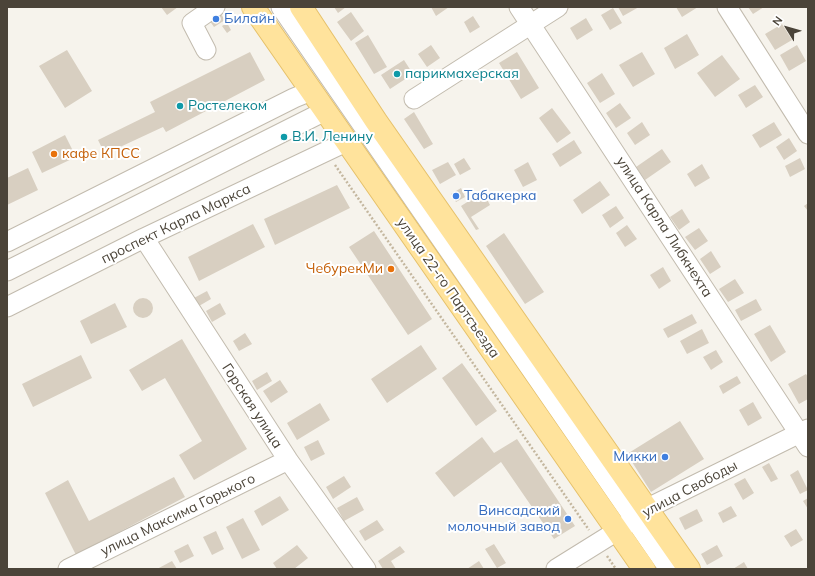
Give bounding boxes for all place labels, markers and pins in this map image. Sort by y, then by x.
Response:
place label: Билайн [224,11,275,27]
marker: Билайн [211,14,221,24]
place label: парикмахерская [405,66,519,82]
marker: парикмахерская [392,69,402,79]
place label: Ростелеком [188,98,267,114]
marker: Ростелеком [175,101,185,111]
place label: В.И. Ленину [292,129,373,145]
marker: В.И. Ленину [279,132,289,142]
place label: кафе КПСС [62,146,140,162]
marker: кафе КПСС [49,149,59,159]
place label: Табакерка [464,188,537,204]
marker: Табакерка [451,191,461,201]
place label: ЧебурекМи [306,261,383,277]
marker: ЧебурекМи [386,264,396,274]
place label: Микки [613,449,657,465]
marker: Микки [660,452,670,462]
place label: Винсадский молочный завод [447,503,560,536]
marker: Винсадский молочный завод [563,514,573,524]

